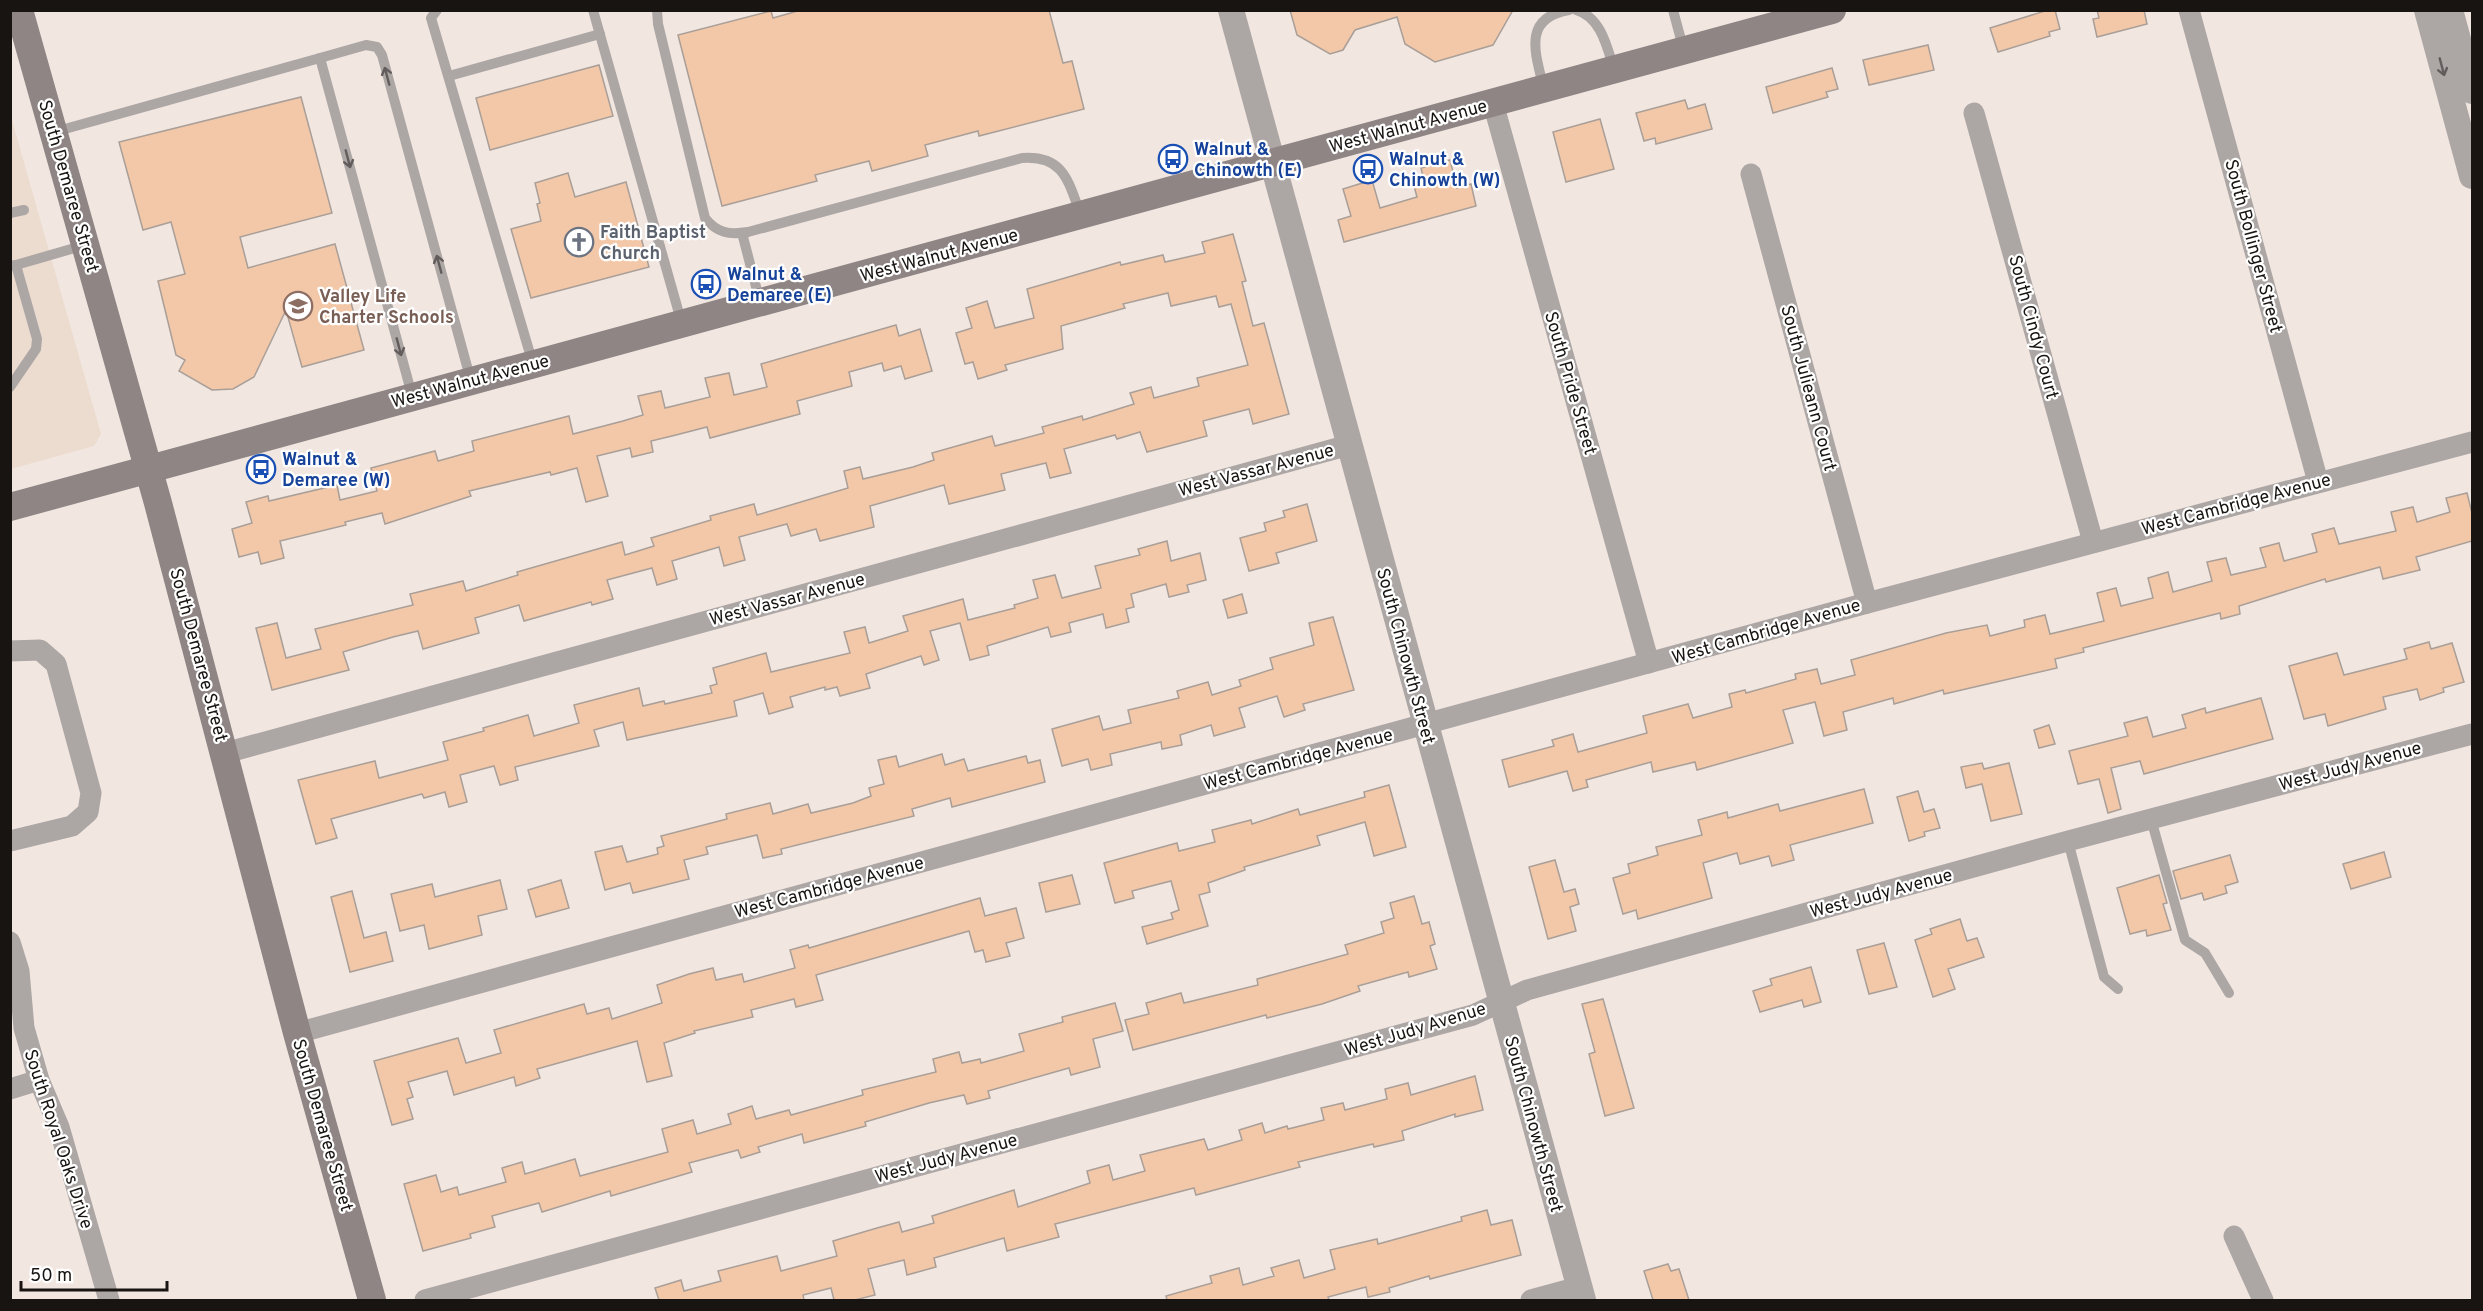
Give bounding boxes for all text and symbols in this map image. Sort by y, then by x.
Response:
one-way arrow [2437,57,2449,76]
one-way arrow [381,67,393,86]
street label: West Walnut Avenue [1327,95,1490,160]
street label: South Demaree Street [32,97,103,275]
place label: Walnut & Chinowth (E) [1194,139,1302,183]
bus stop icon: Walnut & Chinowth (E) [1157,143,1189,175]
one-way arrow [342,149,354,168]
place label: Walnut & Chinowth (W) [1389,149,1501,193]
bus stop icon: Walnut & Chinowth (W) [1352,153,1384,185]
street label: South Bollinger Street [2218,157,2287,336]
place label: Faith Baptist Church [600,222,706,266]
street label: West Walnut Avenue [858,224,1021,289]
church icon: Faith Baptist Church [563,226,595,258]
street label: South Cindy Court [2002,253,2063,402]
one-way arrow [432,255,444,274]
place label: Walnut & Demaree (E) [727,264,832,308]
bus stop icon: Walnut & Demaree (E) [690,268,722,300]
place label: Valley Life Charter Schools [319,286,454,330]
school or university icon: Valley Life Charter Schools [282,290,314,322]
street label: South Julieann Court [1774,303,1841,474]
street label: South Pride Street [1538,309,1601,458]
one-way arrow [394,337,405,356]
street label: West Walnut Avenue [389,350,552,415]
street label: West Vassar Avenue [1176,440,1337,503]
place label: Walnut & Demaree (W) [282,449,390,493]
bus stop icon: Walnut & Demaree (W) [245,453,277,485]
street label: West Cambridge Avenue [2139,469,2334,542]
street label: South Demaree Street [163,566,232,745]
street label: South Chinowth Street [1370,566,1439,747]
street label: West Vassar Avenue [707,569,868,632]
street label: West Cambridge Avenue [1669,594,1863,670]
street label: West Cambridge Avenue [1201,724,1396,797]
street label: West Judy Avenue [2277,737,2424,798]
street label: West Cambridge Avenue [732,852,927,925]
street label: West Judy Avenue [1808,864,1955,925]
street label: West Judy Avenue [1342,998,1489,1063]
street label: South Chinowth Street [1498,1034,1567,1215]
street label: South Demaree Street [286,1036,357,1214]
street label: South Royal Oaks Drive [18,1047,97,1232]
street label: West Judy Avenue [873,1129,1020,1190]
scale bar [21,1254,166,1292]
text: 50 m [30,1265,72,1288]

